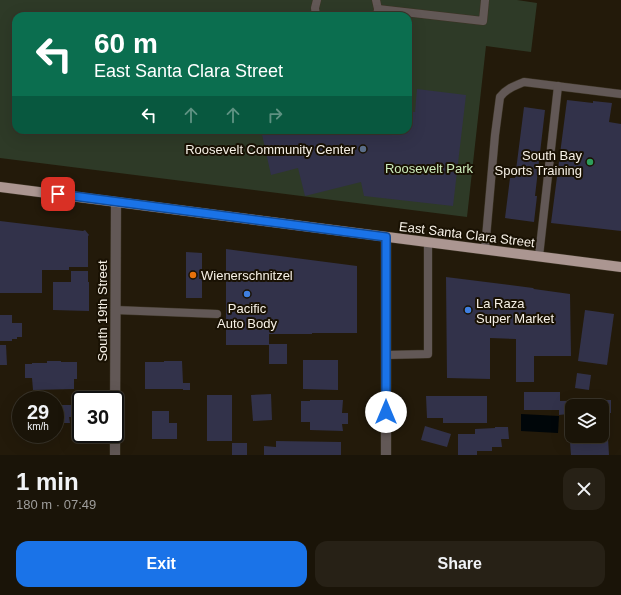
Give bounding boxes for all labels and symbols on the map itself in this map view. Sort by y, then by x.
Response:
place label: Roosevelt Community Center [185,142,356,157]
marker: Roosevelt Community Center [358,144,368,154]
place label: South Bay Sports Training [495,148,582,178]
marker: South Bay Sports Training [585,157,595,167]
park label: Roosevelt Park [385,161,474,176]
pin [41,177,75,211]
street label: East Santa Clara Street [398,219,536,250]
street label: South 19th Street [95,260,110,362]
place label: Wienerschnitzel [201,268,293,283]
marker: Wienerschnitzel [188,270,198,280]
marker: Pacific Auto Body [242,289,252,299]
place label: La Raza Super Market [476,296,554,326]
place label: Pacific Auto Body [217,301,277,331]
marker: La Raza Super Market [463,305,473,315]
speed limit sign: 30 [72,391,124,443]
position arrow [365,391,407,433]

